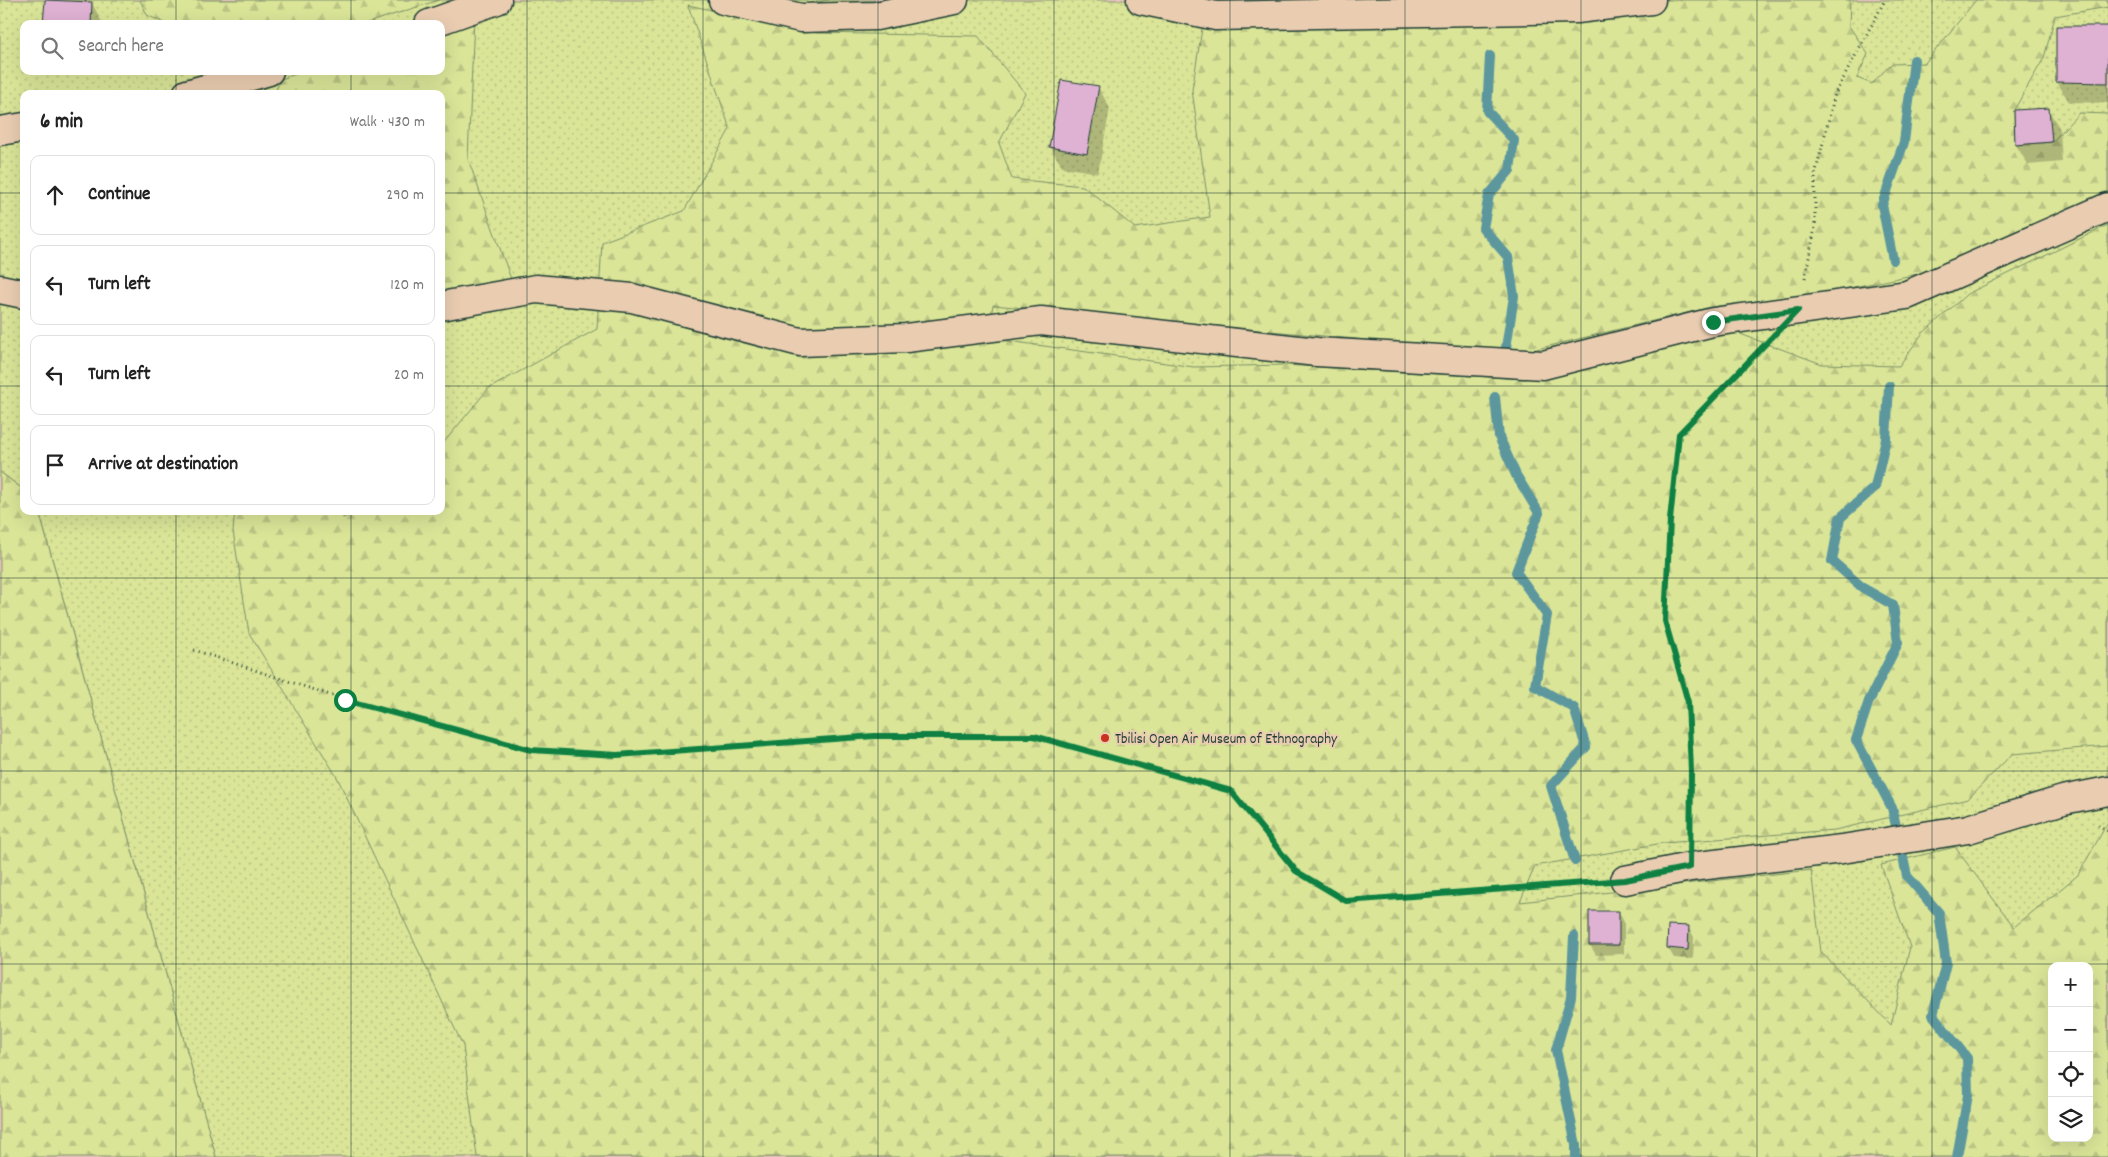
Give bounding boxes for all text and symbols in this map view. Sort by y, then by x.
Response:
search box [20,20,445,75]
icon: search [38,34,66,62]
text: Search here [78,34,164,61]
text: 6 min [40,108,83,138]
text: Walk · 430 m [350,111,425,134]
icon: ahead [41,181,69,209]
text: Continue [88,182,150,209]
text: 290 m [386,184,424,207]
icon: left [41,271,69,299]
text: Turn left [88,272,151,299]
text: 120 m [390,274,424,297]
route end [1702,311,1725,334]
icon: left [41,361,69,389]
text: Turn left [88,362,151,389]
text: 20 m [394,364,424,387]
icon: arrive [41,451,69,479]
text: Arrive at destination [88,452,238,479]
route start [334,689,357,712]
place label: Tbilisi Open Air Museum of Ethnography [1115,729,1338,751]
marker: Tbilisi Open Air Museum of Ethnography [1099,732,1111,744]
map controls [2048,962,2093,1142]
button: + [2048,962,2093,1007]
button: − [2048,1007,2093,1052]
button: locate [2048,1052,2093,1097]
button: layers [2048,1097,2093,1142]

